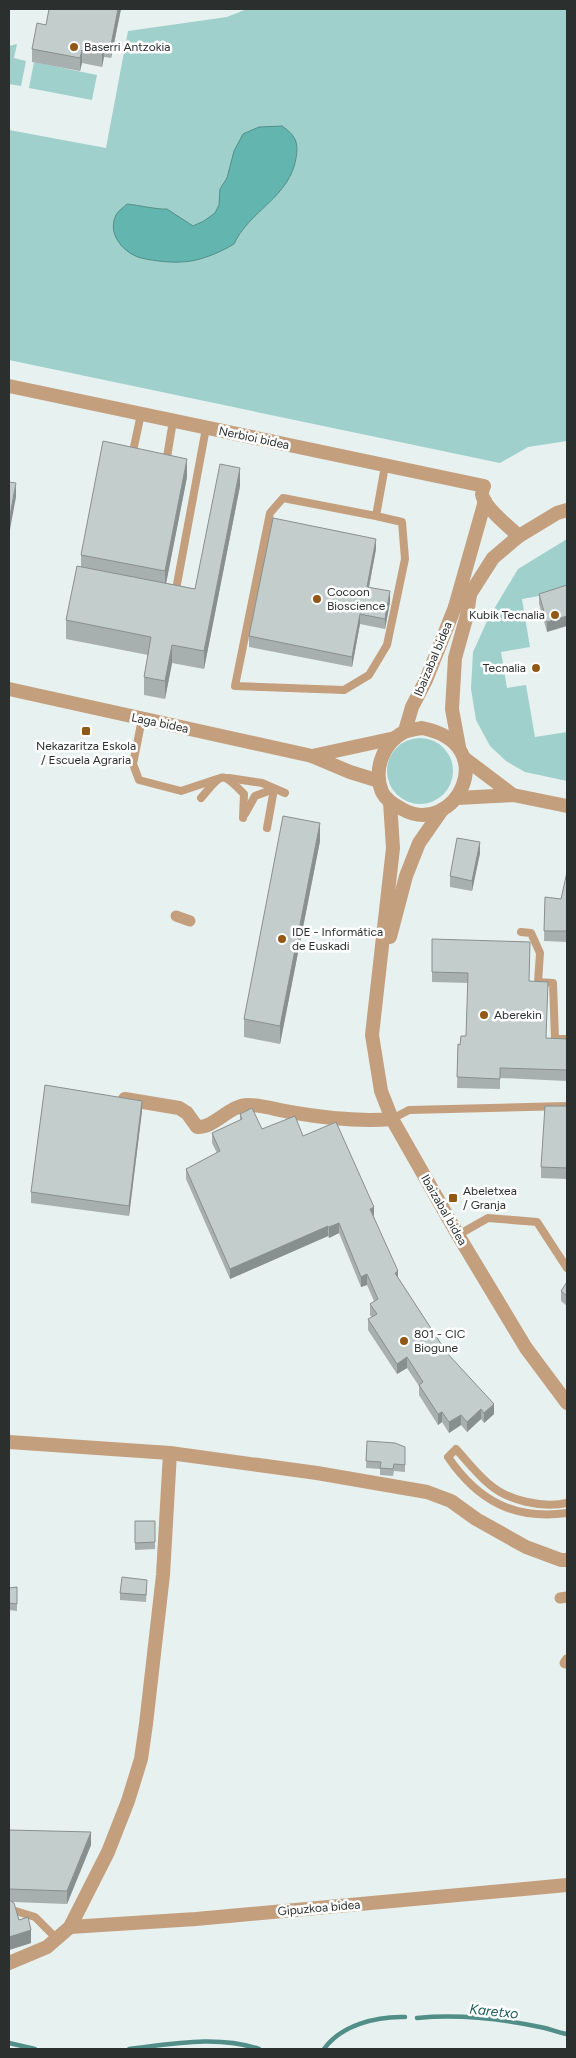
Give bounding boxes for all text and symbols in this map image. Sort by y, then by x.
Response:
place label: Baserri Antzokia [84,40,170,54]
marker: Baserri Antzokia [68,41,80,53]
street label: Nerbioi bidea [217,424,291,452]
place label: Cocoon Bioscience [327,585,386,613]
marker: Cocoon Bioscience [311,593,323,605]
place label: Kubik Tecnalia [469,608,545,622]
marker: Kubik Tecnalia [549,609,561,621]
street label: Ibaizabal bidea [411,620,455,698]
place label: Tecnalia [483,661,526,675]
marker: Tecnalia [530,662,542,674]
street label: Laga bidea [130,710,190,736]
marker: Nekazaritza Eskola / Escuela Agraria [80,725,92,737]
place label: Nekazaritza Eskola / Escuela Agraria [36,739,136,767]
place label: IDE - Informática de Euskadi [292,925,383,953]
marker: IDE - Informática de Euskadi [276,933,288,945]
place label: Aberekin [494,1008,542,1022]
marker: Aberekin [478,1009,490,1021]
street label: Ibaizabal bidea [418,1172,470,1248]
place label: Abeletxea / Granja [463,1184,517,1212]
marker: Abeletxea / Granja [447,1192,459,1204]
place label: 801 - CIC Biogune [414,1327,466,1355]
marker: 801 - CIC Biogune [398,1335,410,1347]
street label: Gipuzkoa bidea [277,1897,361,1919]
water label: Karetxo [469,2000,519,2023]

